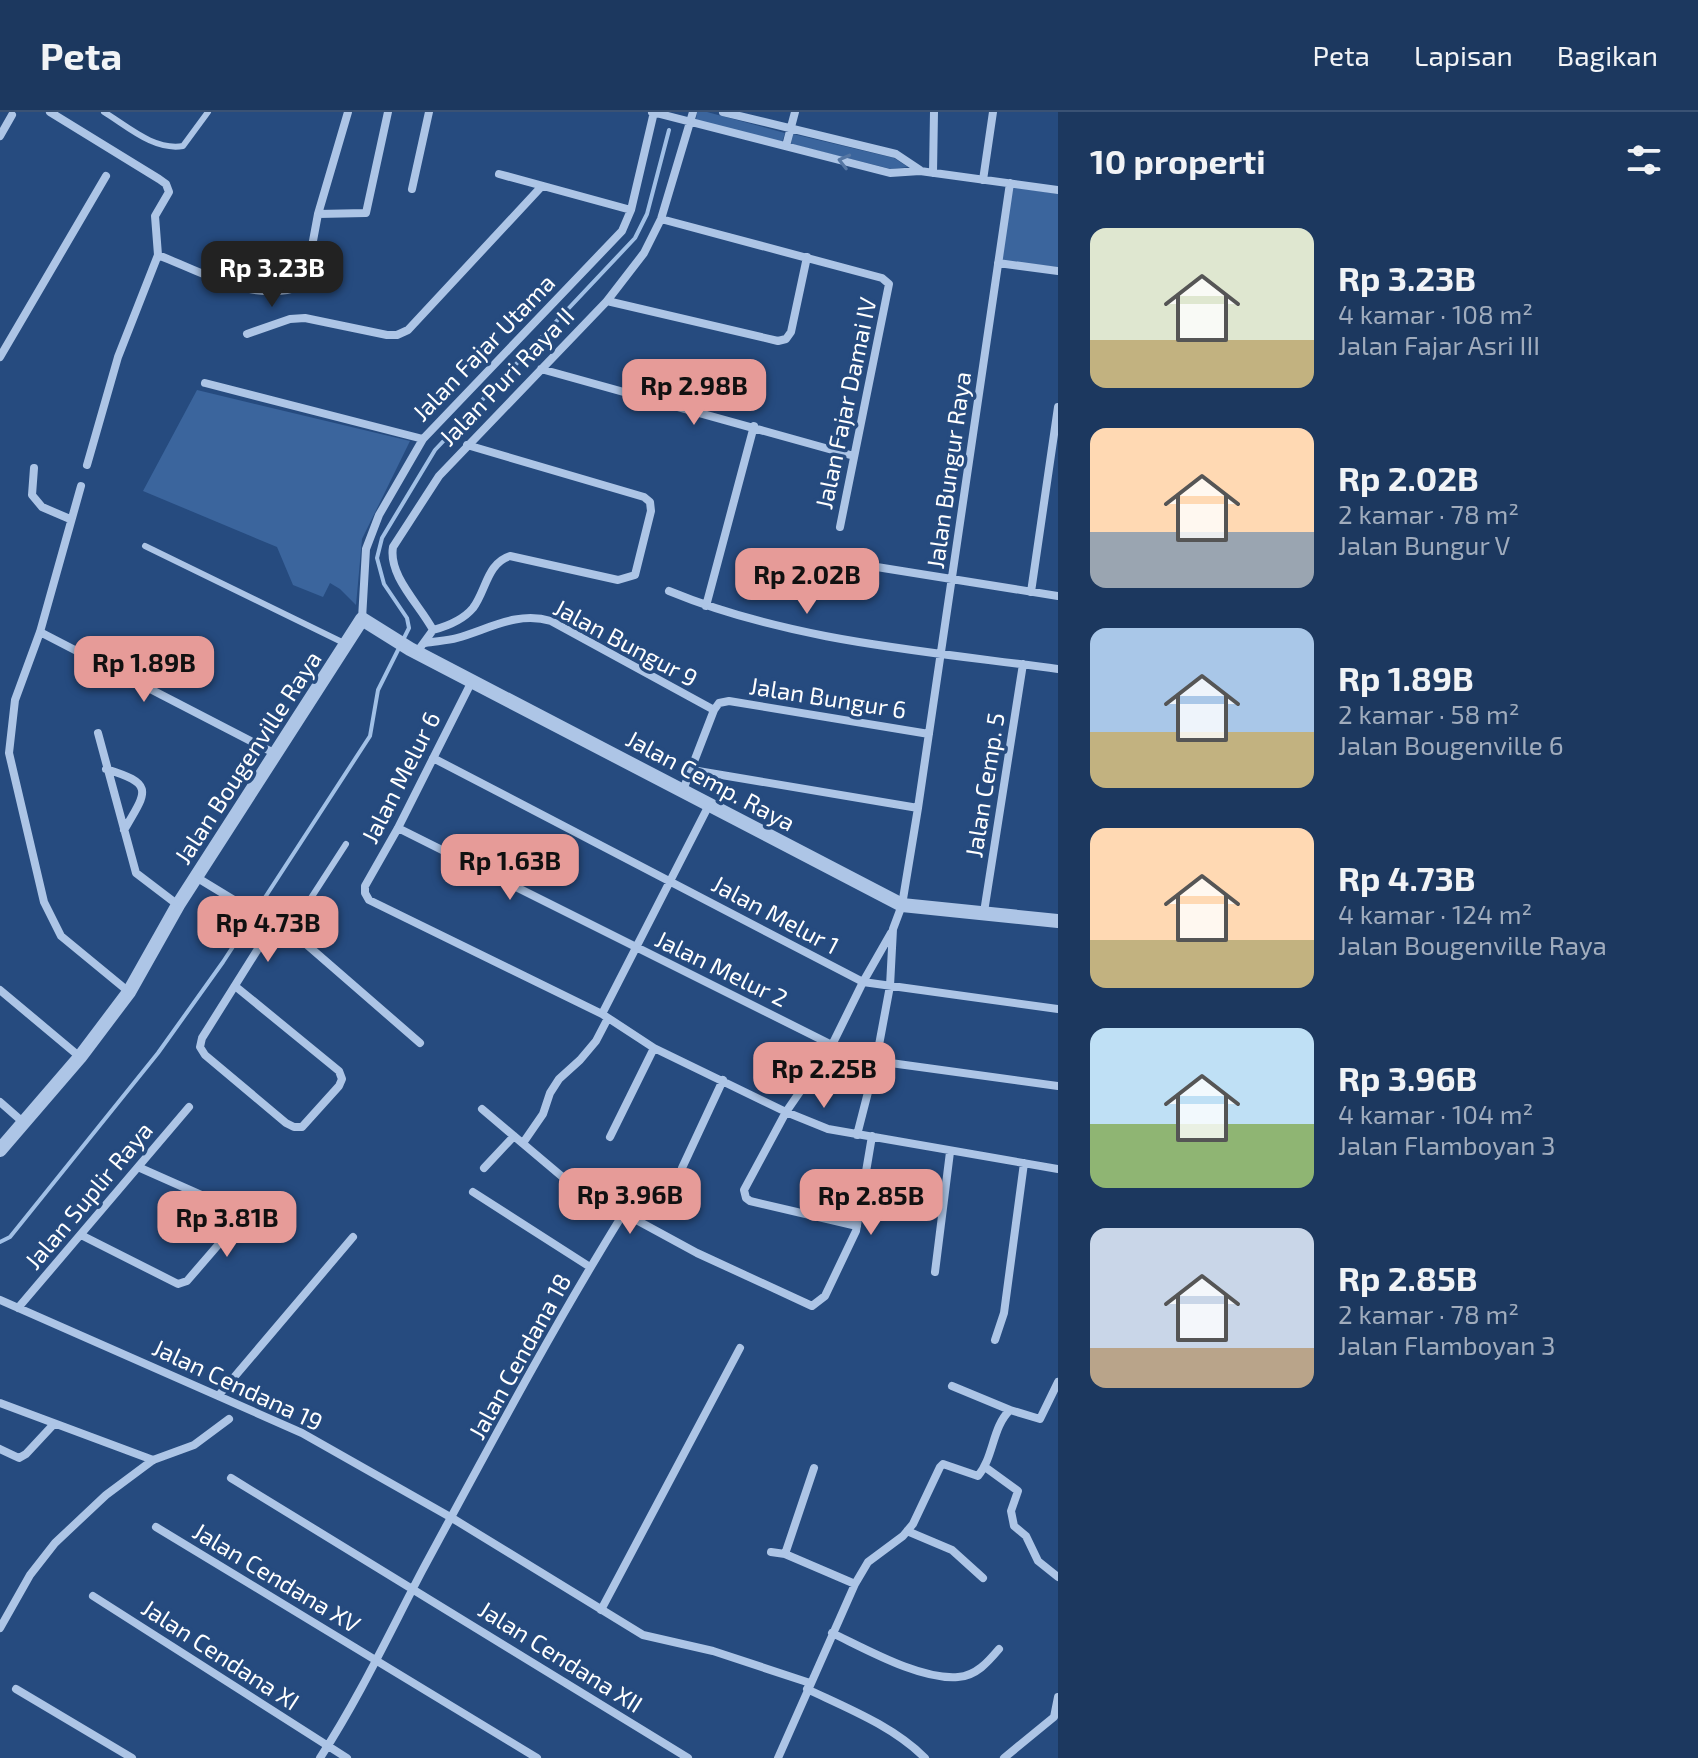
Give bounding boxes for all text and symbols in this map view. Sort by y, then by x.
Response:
text: Peta [40,32,122,78]
text: Peta [1313,38,1370,72]
text: Lapisan [1414,38,1513,72]
text: Bagikan [1557,38,1658,72]
icon: filters [1622,138,1666,182]
text: 10 properti [1090,140,1266,181]
one-way arrow [838,153,851,170]
pin: Rp 3.23B [189,241,355,309]
text: Rp 3.23B [219,251,325,282]
text: Rp 3.23B [1338,257,1476,298]
icon: home [1154,260,1250,356]
street label: Jalan Fajar Utama [406,268,560,426]
street label: Jalan Fajar Damai IV [808,294,882,511]
text: 4 kamar · 108 m² [1338,298,1533,329]
street label: Jalan Puri Raya II [433,301,579,451]
text: Jalan Fajar Asri III [1338,329,1540,360]
pin: Rp 2.98B [611,359,777,427]
text: Rp 2.98B [640,369,748,400]
street label: Jalan Bungur Raya [920,370,976,570]
text: Rp 2.02B [1338,457,1479,498]
icon: home [1154,460,1250,556]
text: 2 kamar · 78 m² [1338,498,1519,529]
text: Jalan Bungur V [1338,529,1510,560]
pin: Rp 2.02B [724,548,890,616]
text: Rp 2.02B [753,558,861,589]
street label: Jalan Bungur 9 [549,592,703,692]
pin: Rp 1.89B [61,636,227,704]
street label: Jalan Bougenville Raya [167,645,327,869]
text: Rp 1.89B [92,646,196,677]
text: Rp 1.89B [1338,657,1474,698]
icon: home [1154,660,1250,756]
street label: Jalan Bungur 6 [747,670,909,724]
text: 2 kamar · 58 m² [1338,698,1520,729]
street label: Jalan Melur 6 [354,706,446,848]
street label: Jalan Cemp. 5 [958,711,1010,859]
street label: Jalan Cemp. Raya [622,723,800,837]
text: Jalan Bougenville 6 [1338,729,1564,760]
pin: Rp 1.63B [427,834,593,902]
text: Rp 1.63B [459,844,561,875]
text: Rp 4.73B [1338,857,1476,898]
icon: home [1154,860,1250,956]
street label: Jalan Melur 1 [708,868,844,960]
pin: Rp 4.73B [185,896,351,964]
text: 4 kamar · 124 m² [1338,898,1532,929]
text: Rp 4.73B [215,906,321,937]
street label: Jalan Melur 2 [651,923,793,1013]
text: Jalan Bougenville Raya [1338,929,1607,960]
pin: Rp 2.25B [741,1042,907,1110]
text: Rp 2.25B [771,1052,877,1083]
text: Rp 3.96B [1338,1057,1477,1098]
icon: home [1154,1060,1250,1156]
text: 4 kamar · 104 m² [1338,1098,1533,1129]
street label: Jalan Suplir Raya [18,1115,158,1275]
text: Jalan Flamboyan 3 [1338,1129,1556,1160]
pin: Rp 3.96B [547,1168,713,1236]
pin: Rp 2.85B [788,1169,954,1237]
text: Rp 3.96B [577,1178,683,1209]
text: Rp 2.85B [818,1179,924,1210]
pin: Rp 3.81B [144,1191,310,1259]
text: Rp 3.81B [175,1201,279,1232]
text: Rp 2.85B [1338,1257,1478,1298]
icon: home [1154,1260,1250,1356]
street label: Jalan Cendana 18 [461,1268,577,1444]
text: 2 kamar · 78 m² [1338,1298,1519,1329]
text: Jalan Flamboyan 3 [1338,1329,1556,1360]
street label: Jalan Cendana 19 [148,1332,328,1436]
street label: Jalan Cendana XV [188,1516,366,1639]
street label: Jalan Cendana XI [137,1592,305,1716]
street label: Jalan Cendana XII [474,1594,648,1718]

